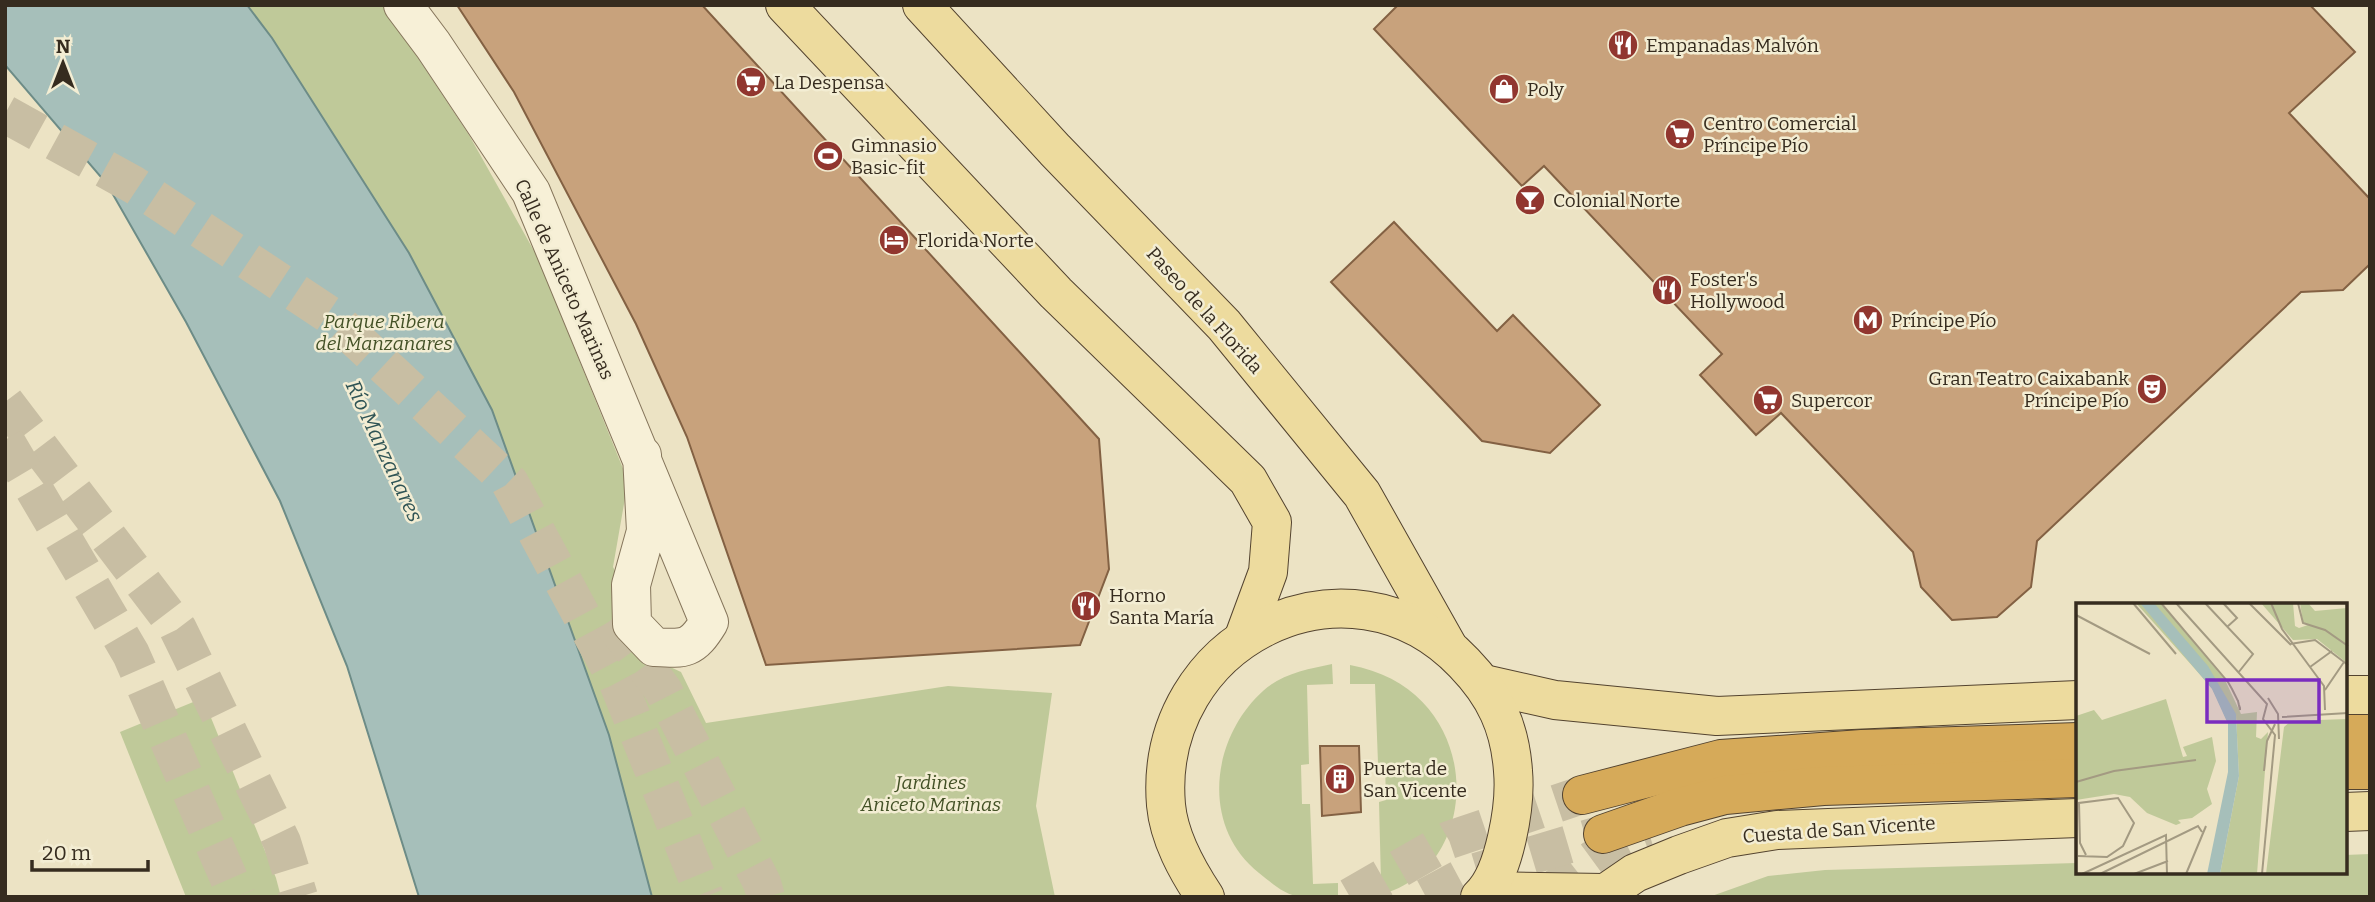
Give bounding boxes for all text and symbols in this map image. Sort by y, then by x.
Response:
north arrow [28,28,98,98]
restaurant icon: Empanadas Malvón [1606,28,1640,62]
place label: Empanadas Malvón [1646,34,1819,57]
text: N [56,35,71,58]
supermarket icon: La Despensa [734,65,768,99]
place label: La Despensa [774,71,885,94]
shop icon: Poly [1487,72,1521,106]
place label: Poly [1527,78,1565,101]
place label: Centro Comercial Príncipe Pío [1703,112,1857,157]
supermarket icon: Centro Comercial Príncipe Pío [1663,117,1697,151]
place label: Gimnasio Basic-fit [851,134,937,179]
sports icon: Gimnasio Basic-fit [811,139,845,173]
street label: Calle de Aniceto Marinas [510,175,619,383]
bar icon: Colonial Norte [1513,183,1547,217]
place label: Colonial Norte [1553,189,1680,212]
hotel icon: Florida Norte [877,223,911,257]
place label: Florida Norte [917,229,1034,252]
street label: Paseo de la Florida [1142,242,1268,379]
place label: Foster's Hollywood [1690,268,1785,313]
restaurant icon: Foster's Hollywood [1650,273,1684,307]
metro station icon: Príncipe Pío [1851,303,1885,337]
place label: Príncipe Pío [1891,309,1996,332]
park label: Parque Ribera del Manzanares [316,310,452,355]
place label: Gran Teatro Caixabank Príncipe Pío [1928,367,2129,412]
theatre icon: Gran Teatro Caixabank Príncipe Pío [2135,372,2169,406]
water label: Río Manzanares [340,376,428,526]
supermarket icon: Supercor [1751,383,1785,417]
place label: Supercor [1791,389,1873,412]
place label: Horno Santa María [1109,584,1215,629]
restaurant icon: Horno Santa María [1069,589,1103,623]
inset map [2076,603,2347,874]
place label: Puerta de San Vicente [1363,757,1467,802]
building icon: Puerta de San Vicente [1323,762,1357,796]
park label: Jardines Aniceto Marinas [860,771,1001,816]
street label: Cuesta de San Vicente [1742,811,1936,848]
scale bar [32,828,147,872]
text: 20 m [42,840,91,866]

